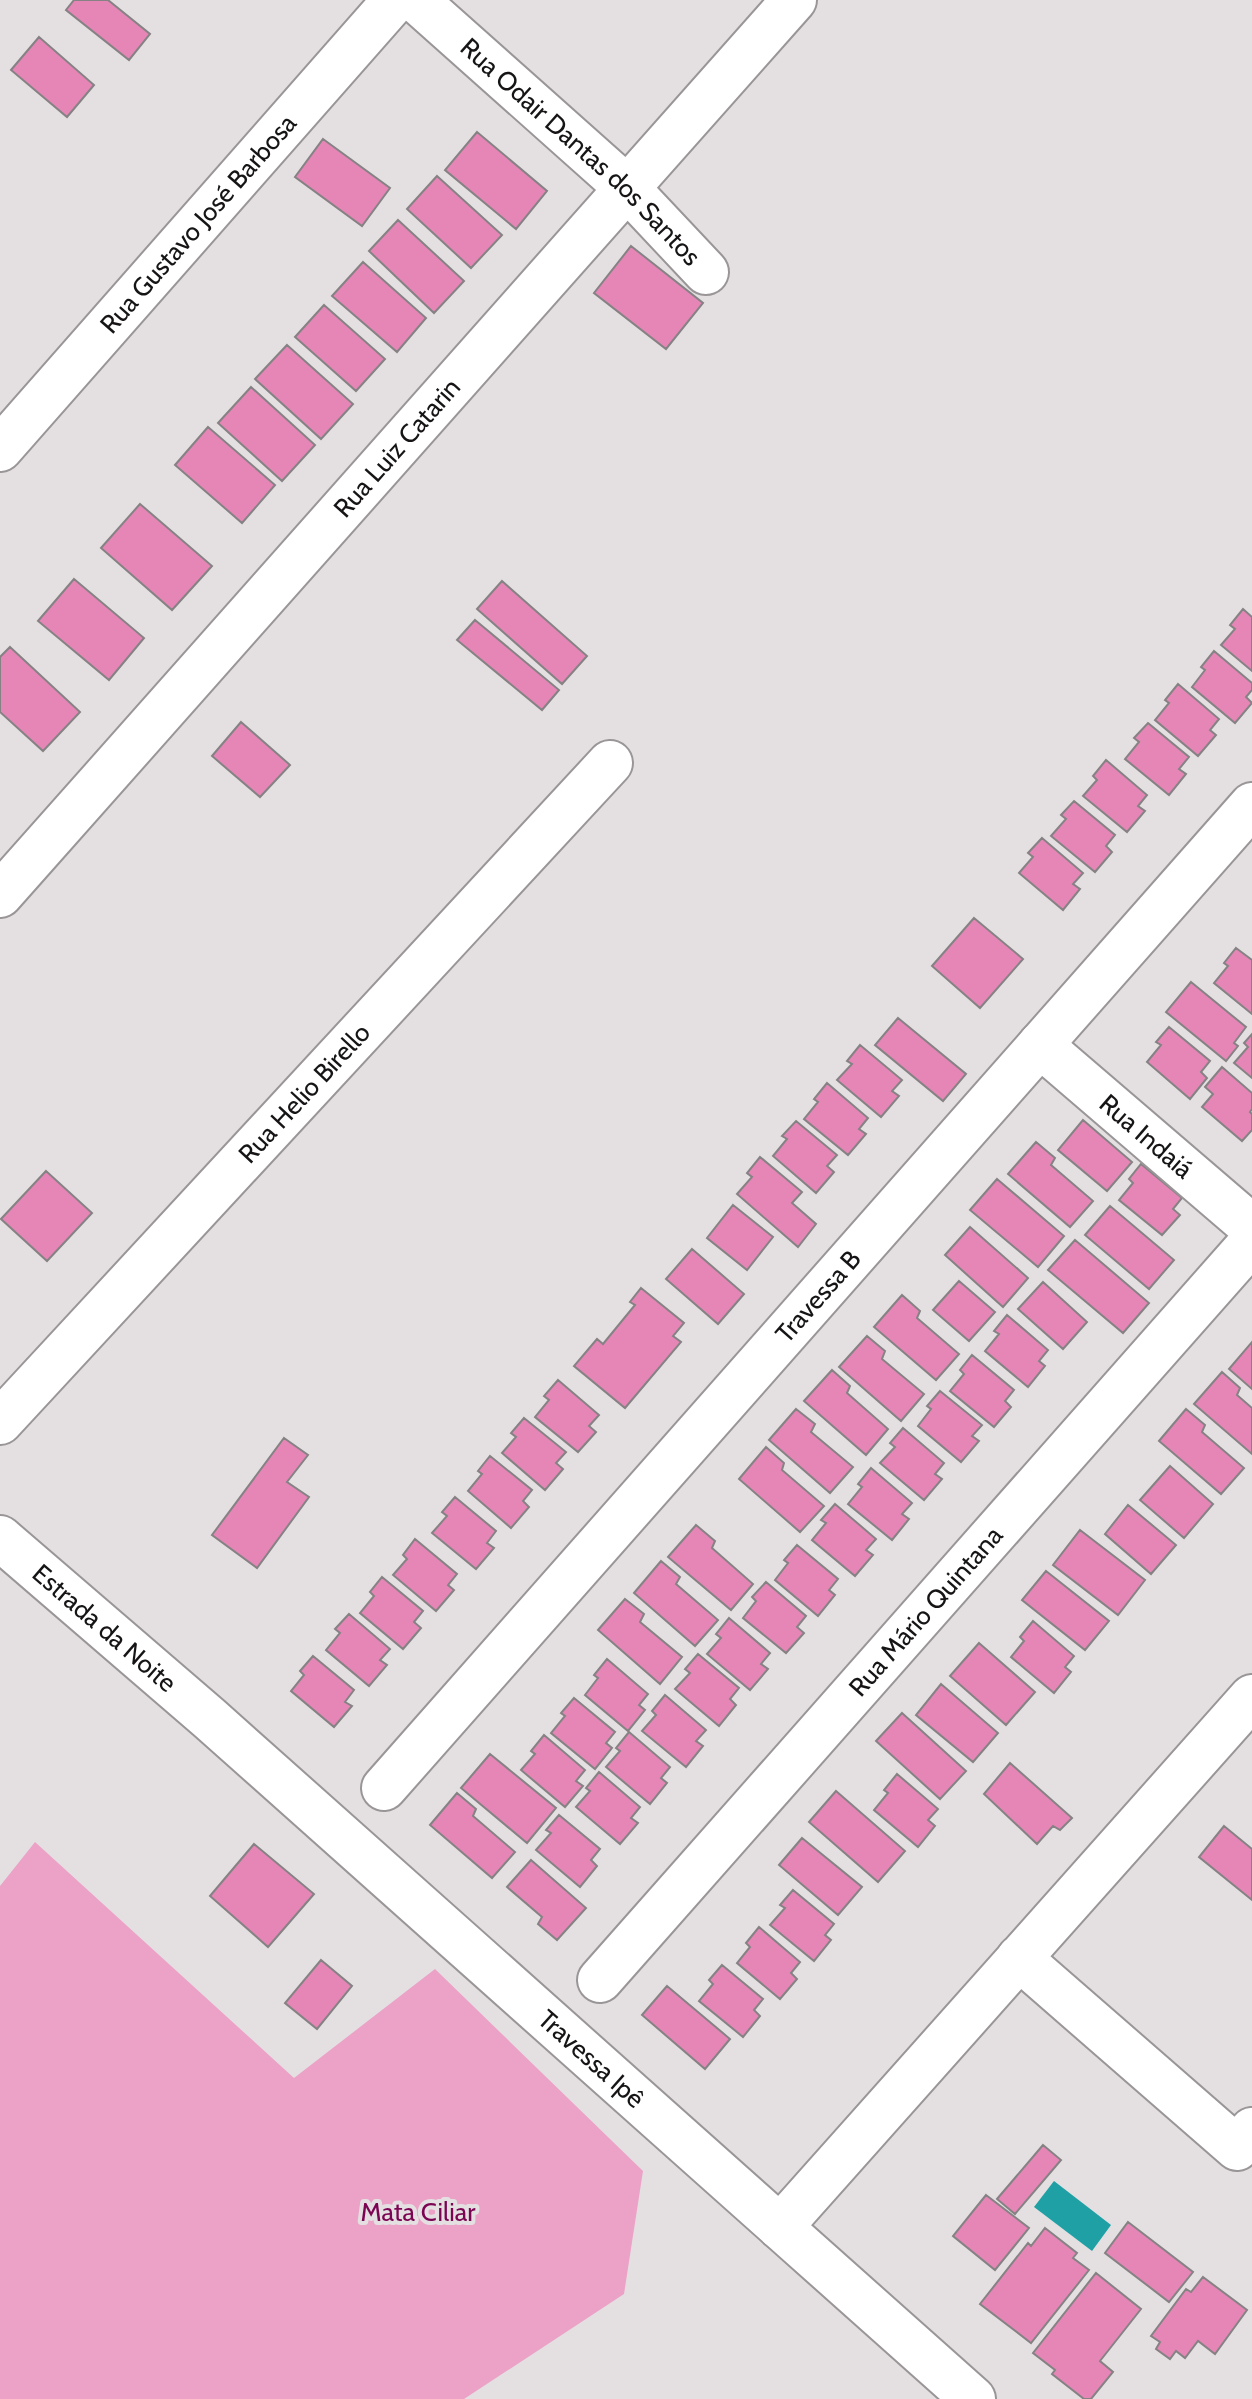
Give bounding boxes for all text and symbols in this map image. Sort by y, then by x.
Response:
street label: Rua Odair Dantas dos Santos [454,31,708,272]
street label: Rua Gustavo José Barbosa [93,107,303,340]
street label: Rua Luiz Catarin [327,371,467,524]
street label: Rua Helio Birello [232,1017,377,1170]
street label: Rua Indaiá [1093,1087,1200,1186]
street label: Travessa B [769,1243,868,1349]
street label: Rua Mário Quintana [842,1519,1010,1703]
street label: Estrada da Noite [26,1557,183,1699]
street label: Travessa Ipê [532,2003,651,2115]
park label: Mata Ciliar [361,2196,476,2228]

